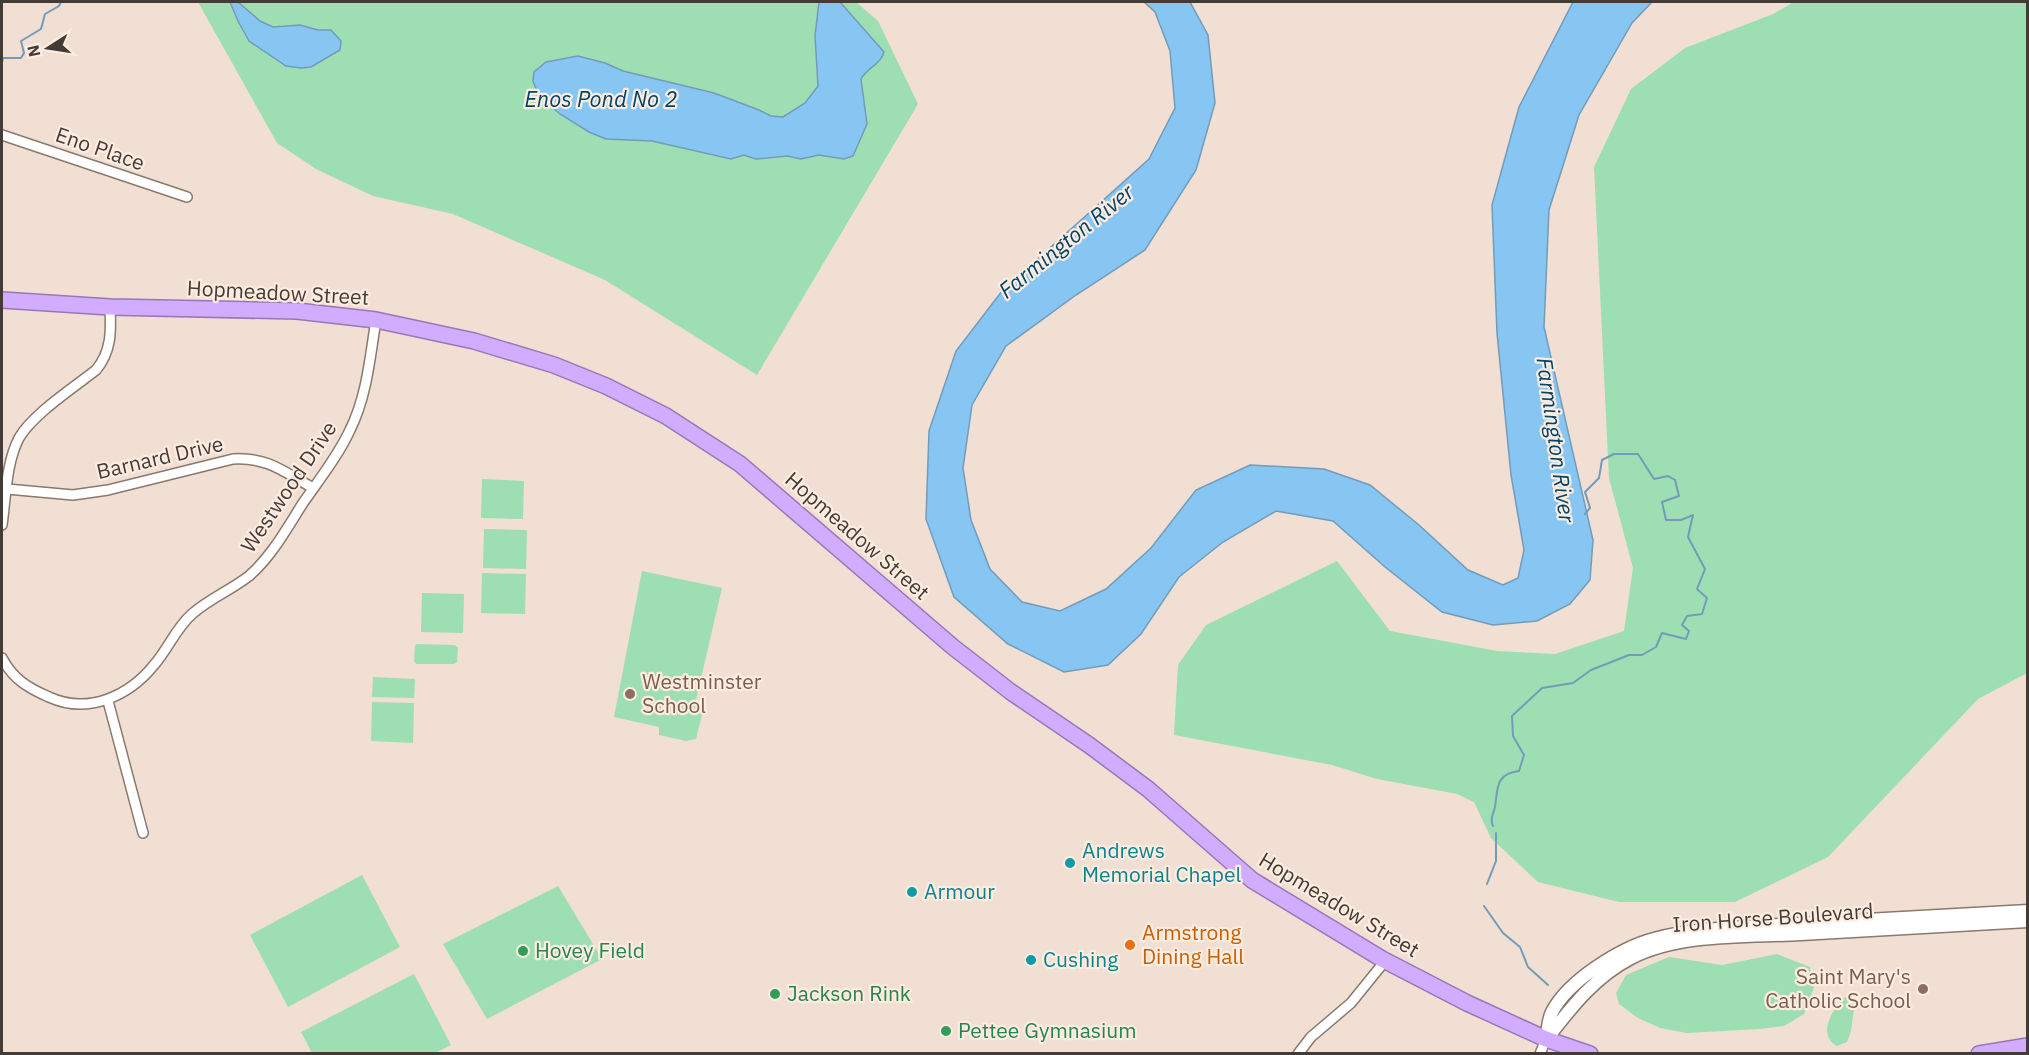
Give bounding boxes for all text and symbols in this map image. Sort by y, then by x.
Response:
north arrow [18,18,78,78]
text: N [22,43,44,59]
water label: Enos Pond No 2 [524,84,678,113]
street label: Eno Place [52,120,149,176]
water label: Farmington River [992,176,1140,304]
street label: Hopmeadow Street [186,273,370,311]
water label: Farmington River [1531,356,1583,525]
street label: Westwood Drive [234,415,342,558]
street label: Barnard Drive [94,429,226,485]
street label: Hopmeadow Street [780,465,936,606]
place label: Westminster School [642,667,762,719]
marker: Westminster School [623,687,637,701]
place label: Andrews Memorial Chapel [1082,836,1241,888]
street label: Hopmeadow Street [1254,845,1425,963]
marker: Andrews Memorial Chapel [1063,856,1077,870]
place label: Armour [924,877,995,905]
marker: Armour [905,885,919,899]
street label: Iron Horse Boulevard [1672,896,1874,938]
place label: Armstrong Dining Hall [1142,918,1244,970]
place label: Hovey Field [535,936,645,964]
marker: Armstrong Dining Hall [1123,938,1137,952]
marker: Hovey Field [516,944,530,958]
place label: Cushing [1043,945,1118,973]
marker: Cushing [1024,953,1038,967]
place label: Saint Mary's Catholic School [1765,962,1911,1014]
place label: Jackson Rink [787,979,911,1007]
marker: Saint Mary's Catholic School [1916,982,1930,996]
marker: Jackson Rink [768,987,782,1001]
place label: Pettee Gymnasium [958,1016,1137,1044]
marker: Pettee Gymnasium [939,1024,953,1038]

